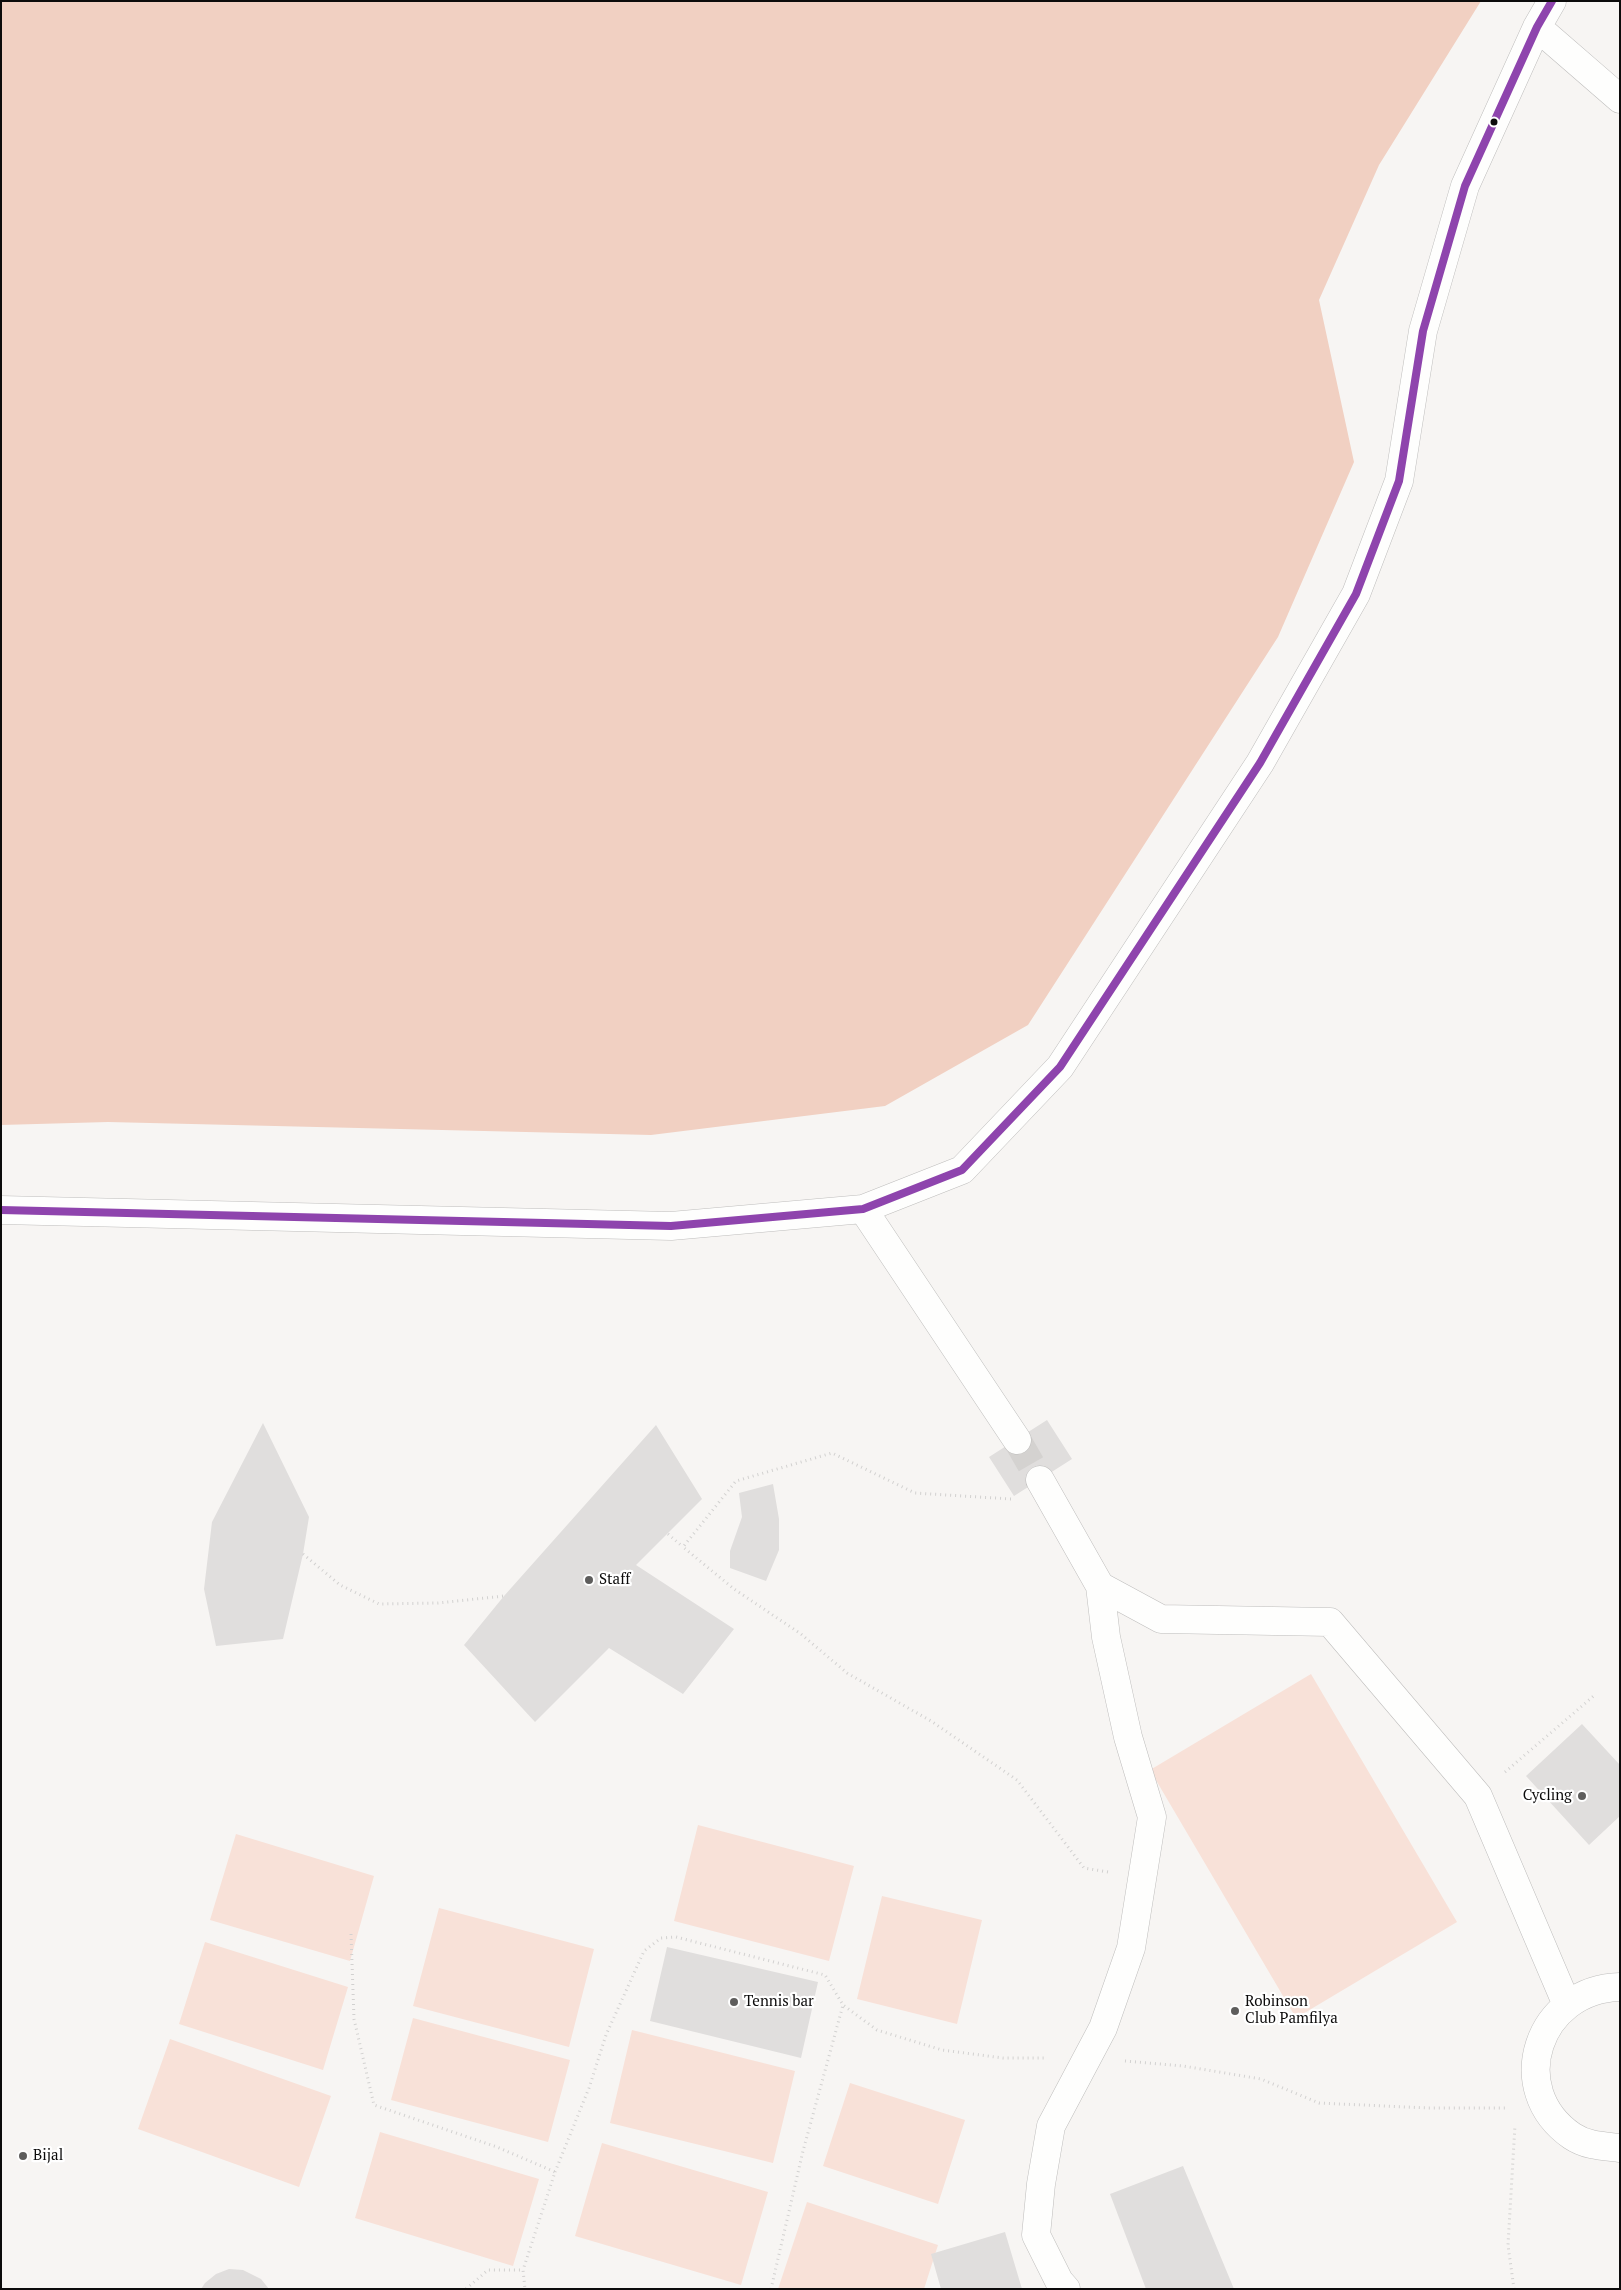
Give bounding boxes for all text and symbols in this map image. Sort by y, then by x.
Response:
unlabelled marker [1489,117,1499,127]
place label: Staff [599,1571,630,1589]
marker: Staff [583,1574,595,1586]
place label: Cycling [1523,1787,1572,1805]
marker: Cycling [1576,1790,1588,1802]
place label: Tennis bar [744,1993,814,2011]
place label: Robinson Club Pamfilya [1245,1993,1338,2028]
marker: Tennis bar [728,1996,740,2008]
marker: Robinson Club Pamfilya [1229,2005,1241,2017]
place label: Bijal [33,2147,63,2165]
marker: Bijal [17,2150,29,2162]

